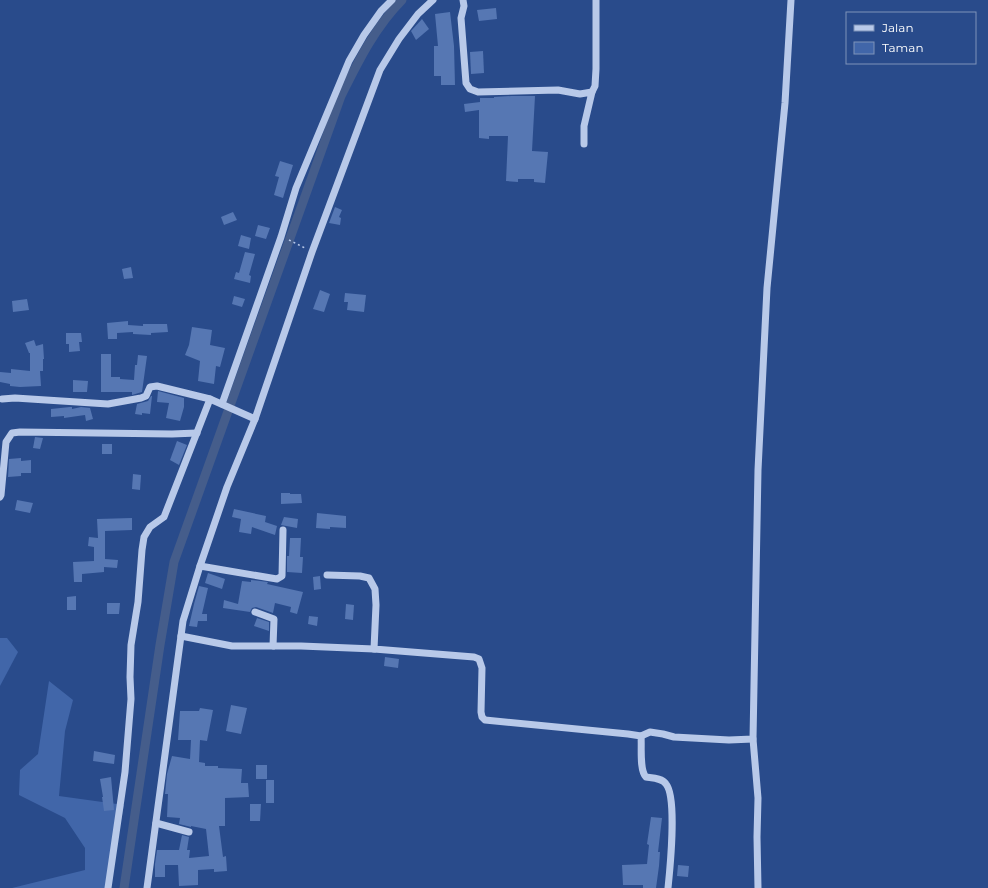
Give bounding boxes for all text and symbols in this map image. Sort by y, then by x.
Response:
legend [846,12,976,64]
text: Jalan [881,20,914,35]
text: Taman [882,40,924,55]

